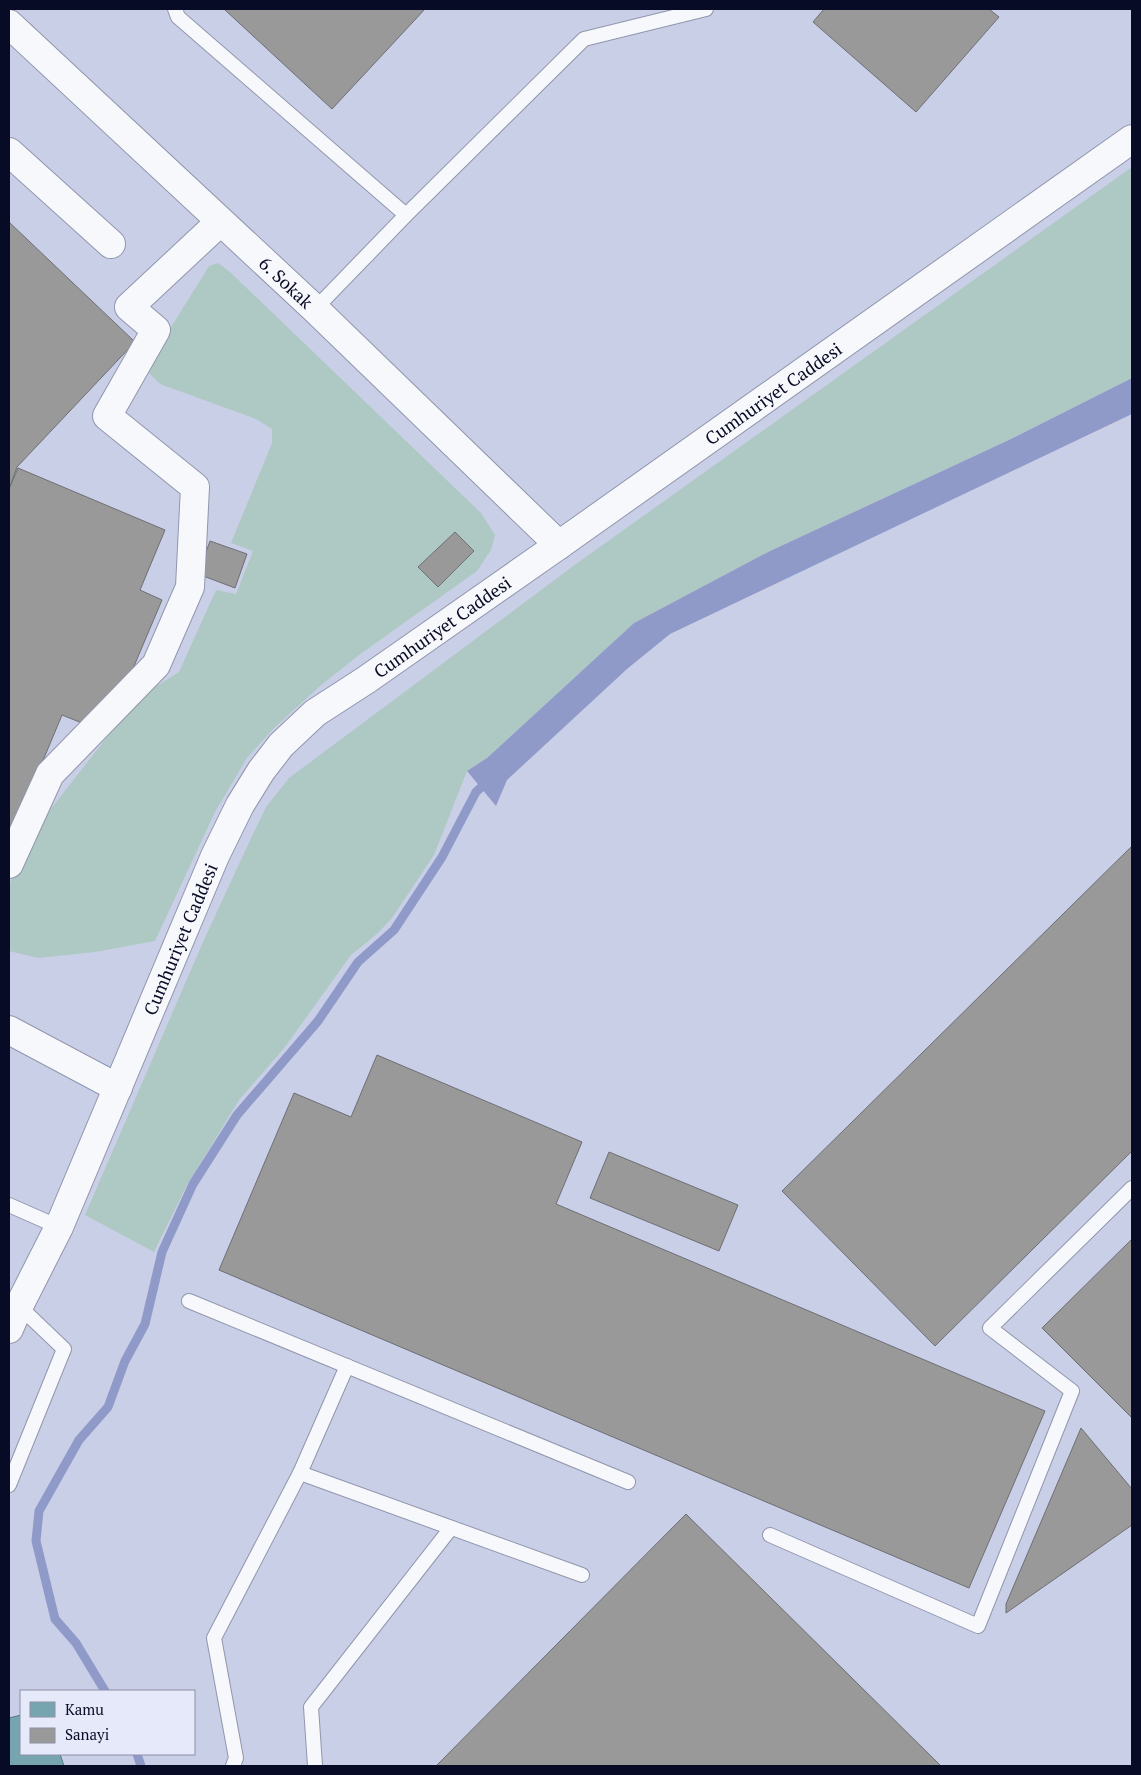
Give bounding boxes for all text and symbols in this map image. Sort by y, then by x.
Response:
street label: 6. Sokak [254,251,319,314]
street label: Cumhuriyet Caddesi [700,337,846,450]
street label: Cumhuriyet Caddesi [369,570,516,683]
street label: Cumhuriyet Caddesi [137,859,223,1019]
legend [20,1690,195,1755]
text: Kamu [65,1699,104,1719]
text: Sanayi [65,1724,109,1744]

